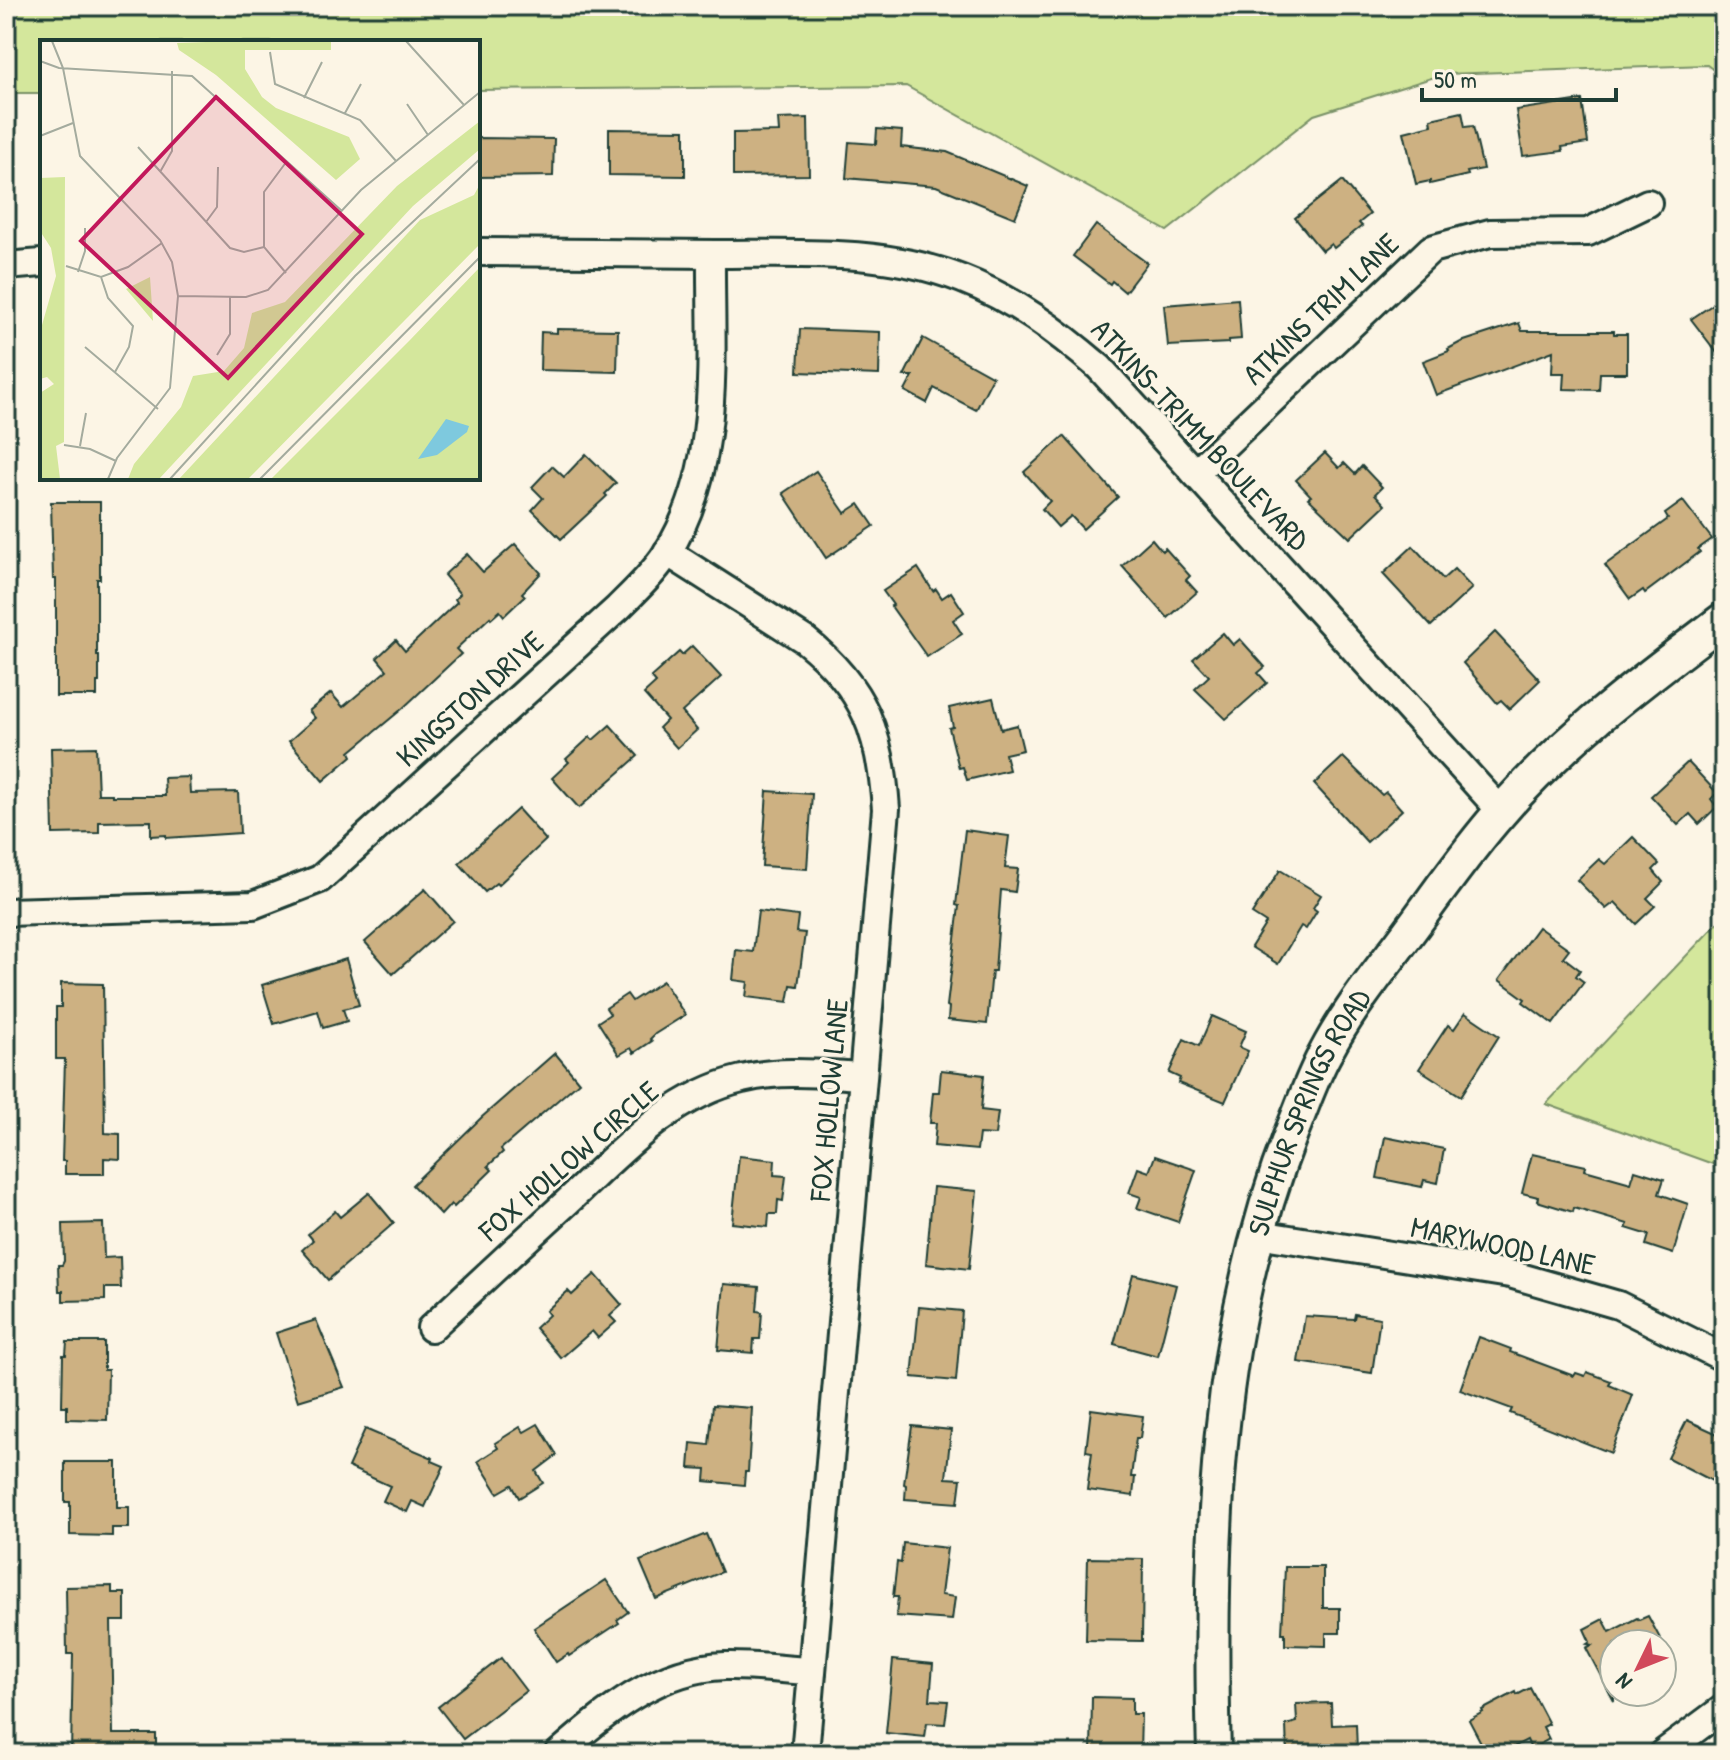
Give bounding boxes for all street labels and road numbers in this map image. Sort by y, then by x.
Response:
street label: ATKINS TRIM LANE [1234,224,1407,393]
street label: ATKINS-TRIMM BOULEVARD [1083,310,1319,559]
street label: KINGSTON DRIVE [387,621,552,775]
street label: SULPHUR SPRINGS ROAD [1238,980,1380,1240]
street label: FOX HOLLOW LANE [799,997,857,1204]
street label: FOX HOLLOW CIRCLE [469,1071,667,1250]
street label: MARYWOOD LANE [1407,1206,1599,1284]

